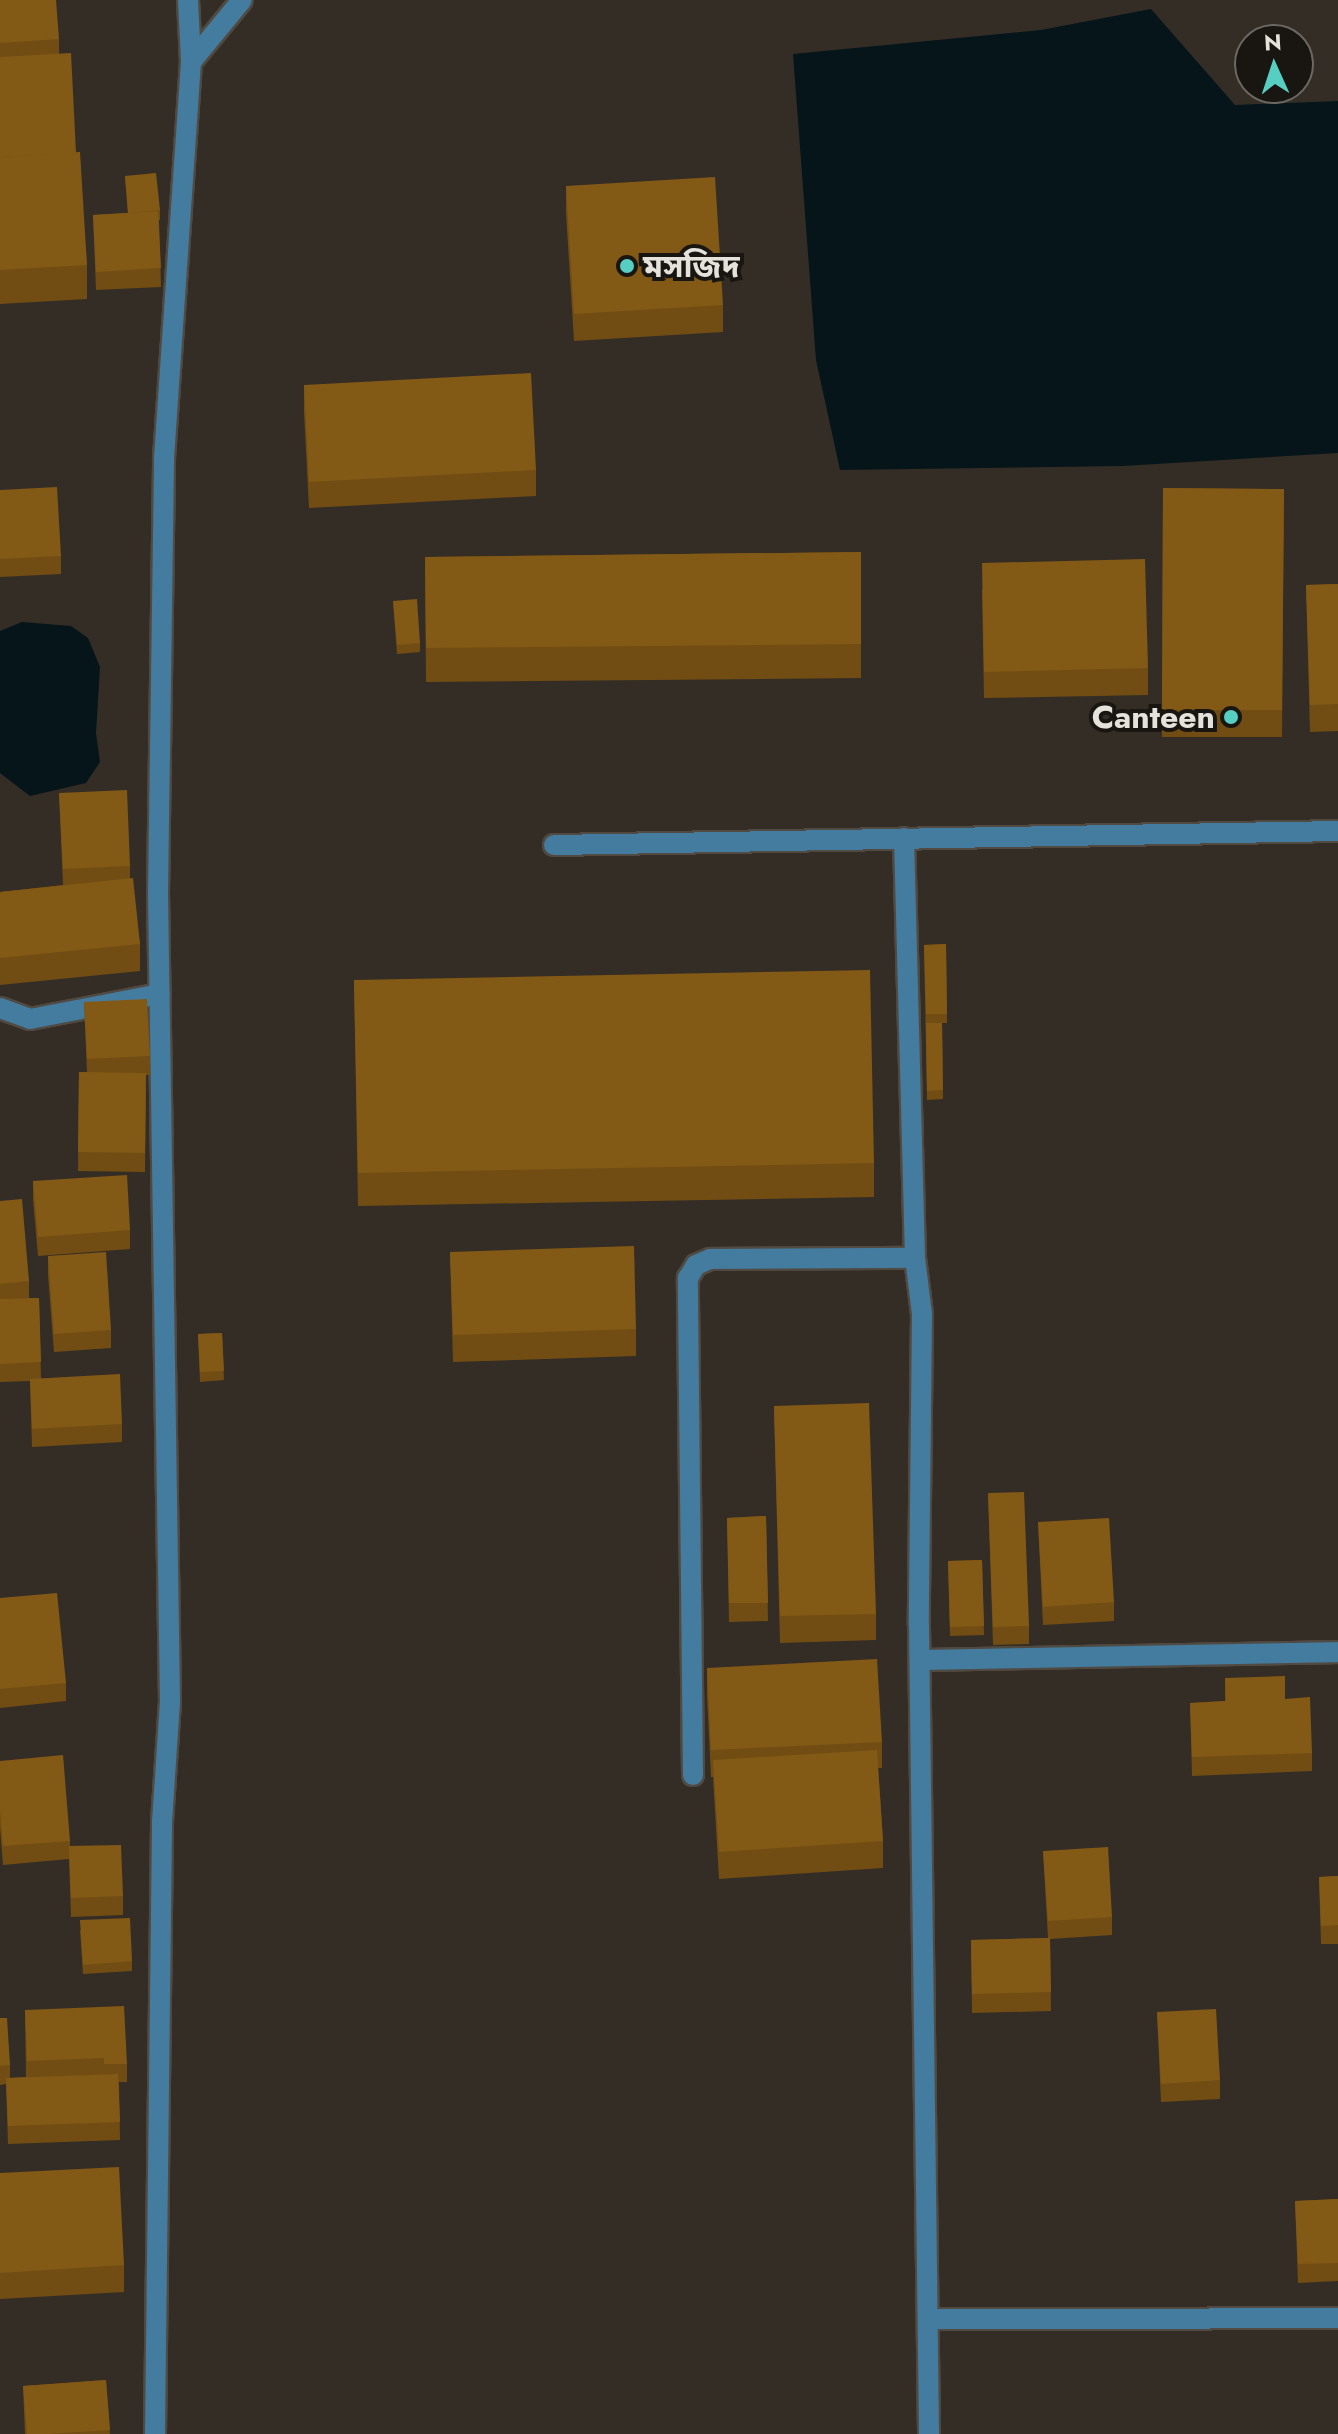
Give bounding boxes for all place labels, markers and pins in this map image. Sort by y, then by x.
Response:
place label: মসজিদ [643,247,740,285]
marker: মসজিদ [618,257,636,275]
place label: Canteen [1092,698,1215,736]
marker: Canteen [1222,708,1240,726]

